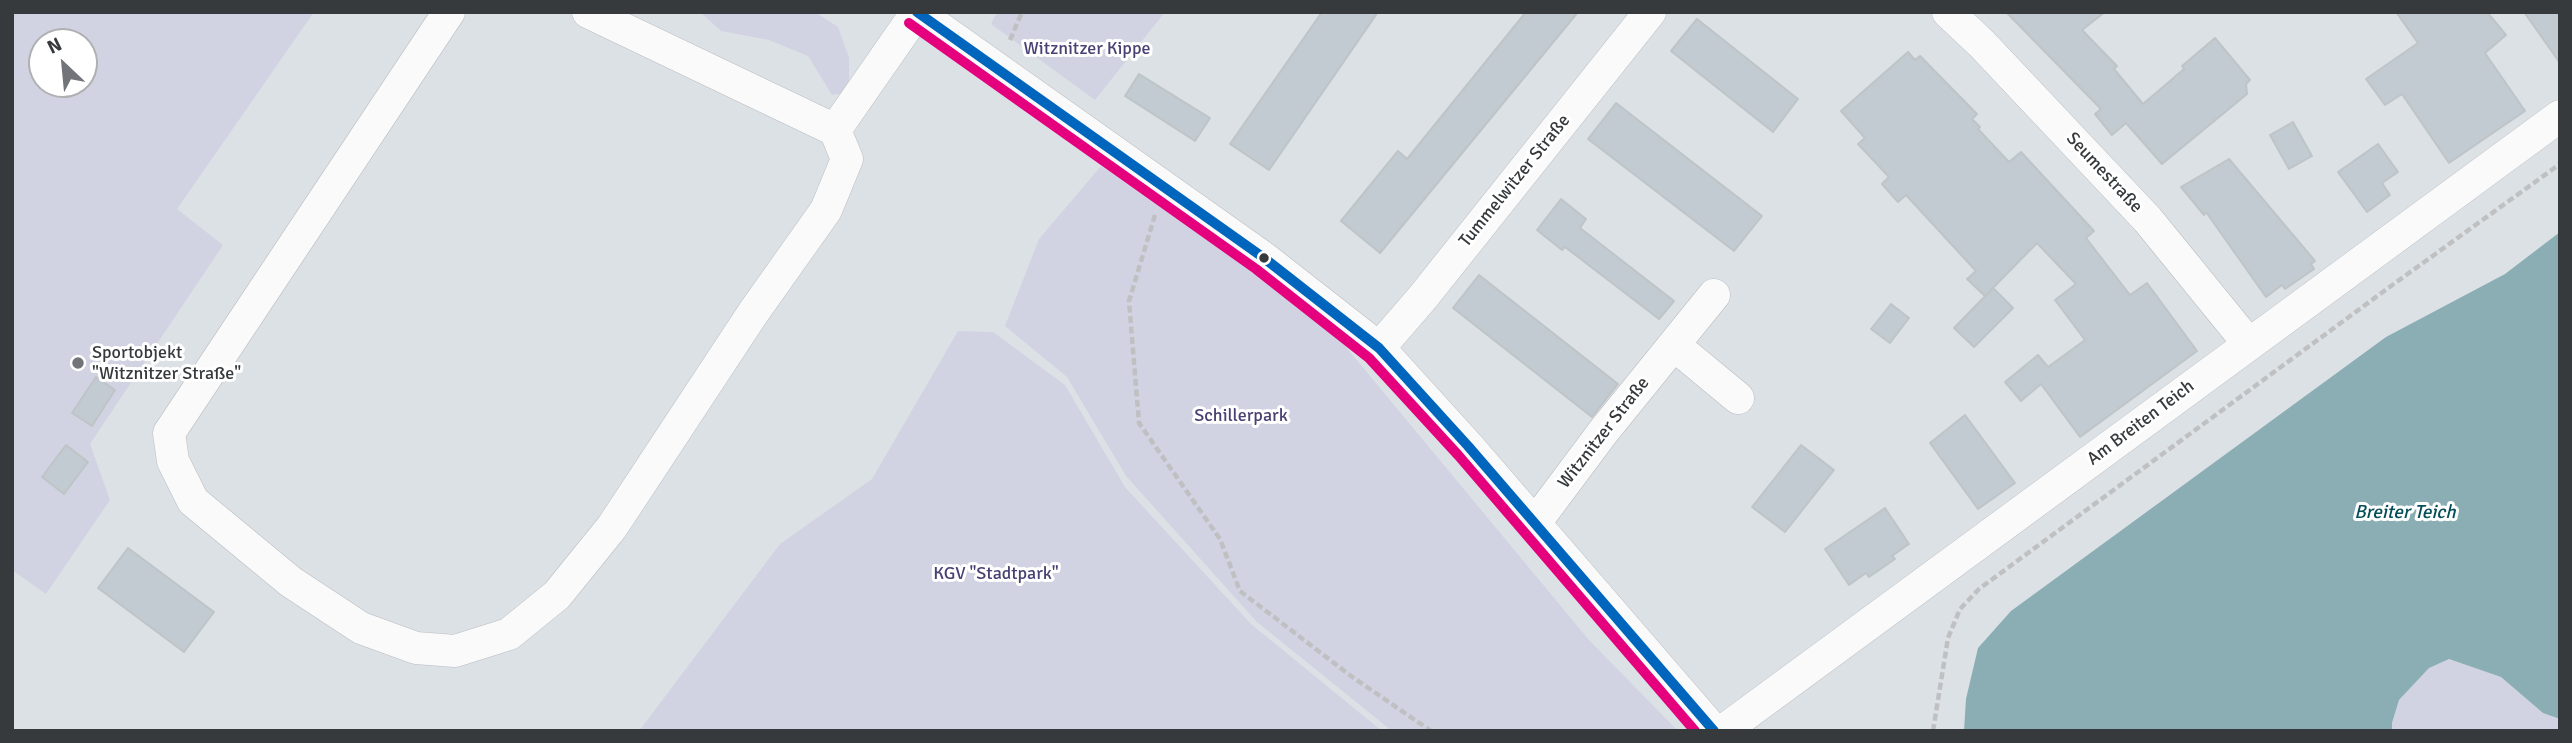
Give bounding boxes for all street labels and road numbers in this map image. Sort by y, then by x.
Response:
street label: Tummelwitzer Straße [1455,110,1575,252]
street label: Seumestraße [2061,128,2147,218]
street label: Witznitzer Straße [1554,373,1654,493]
street label: Am Breiten Teich [2083,376,2199,470]

